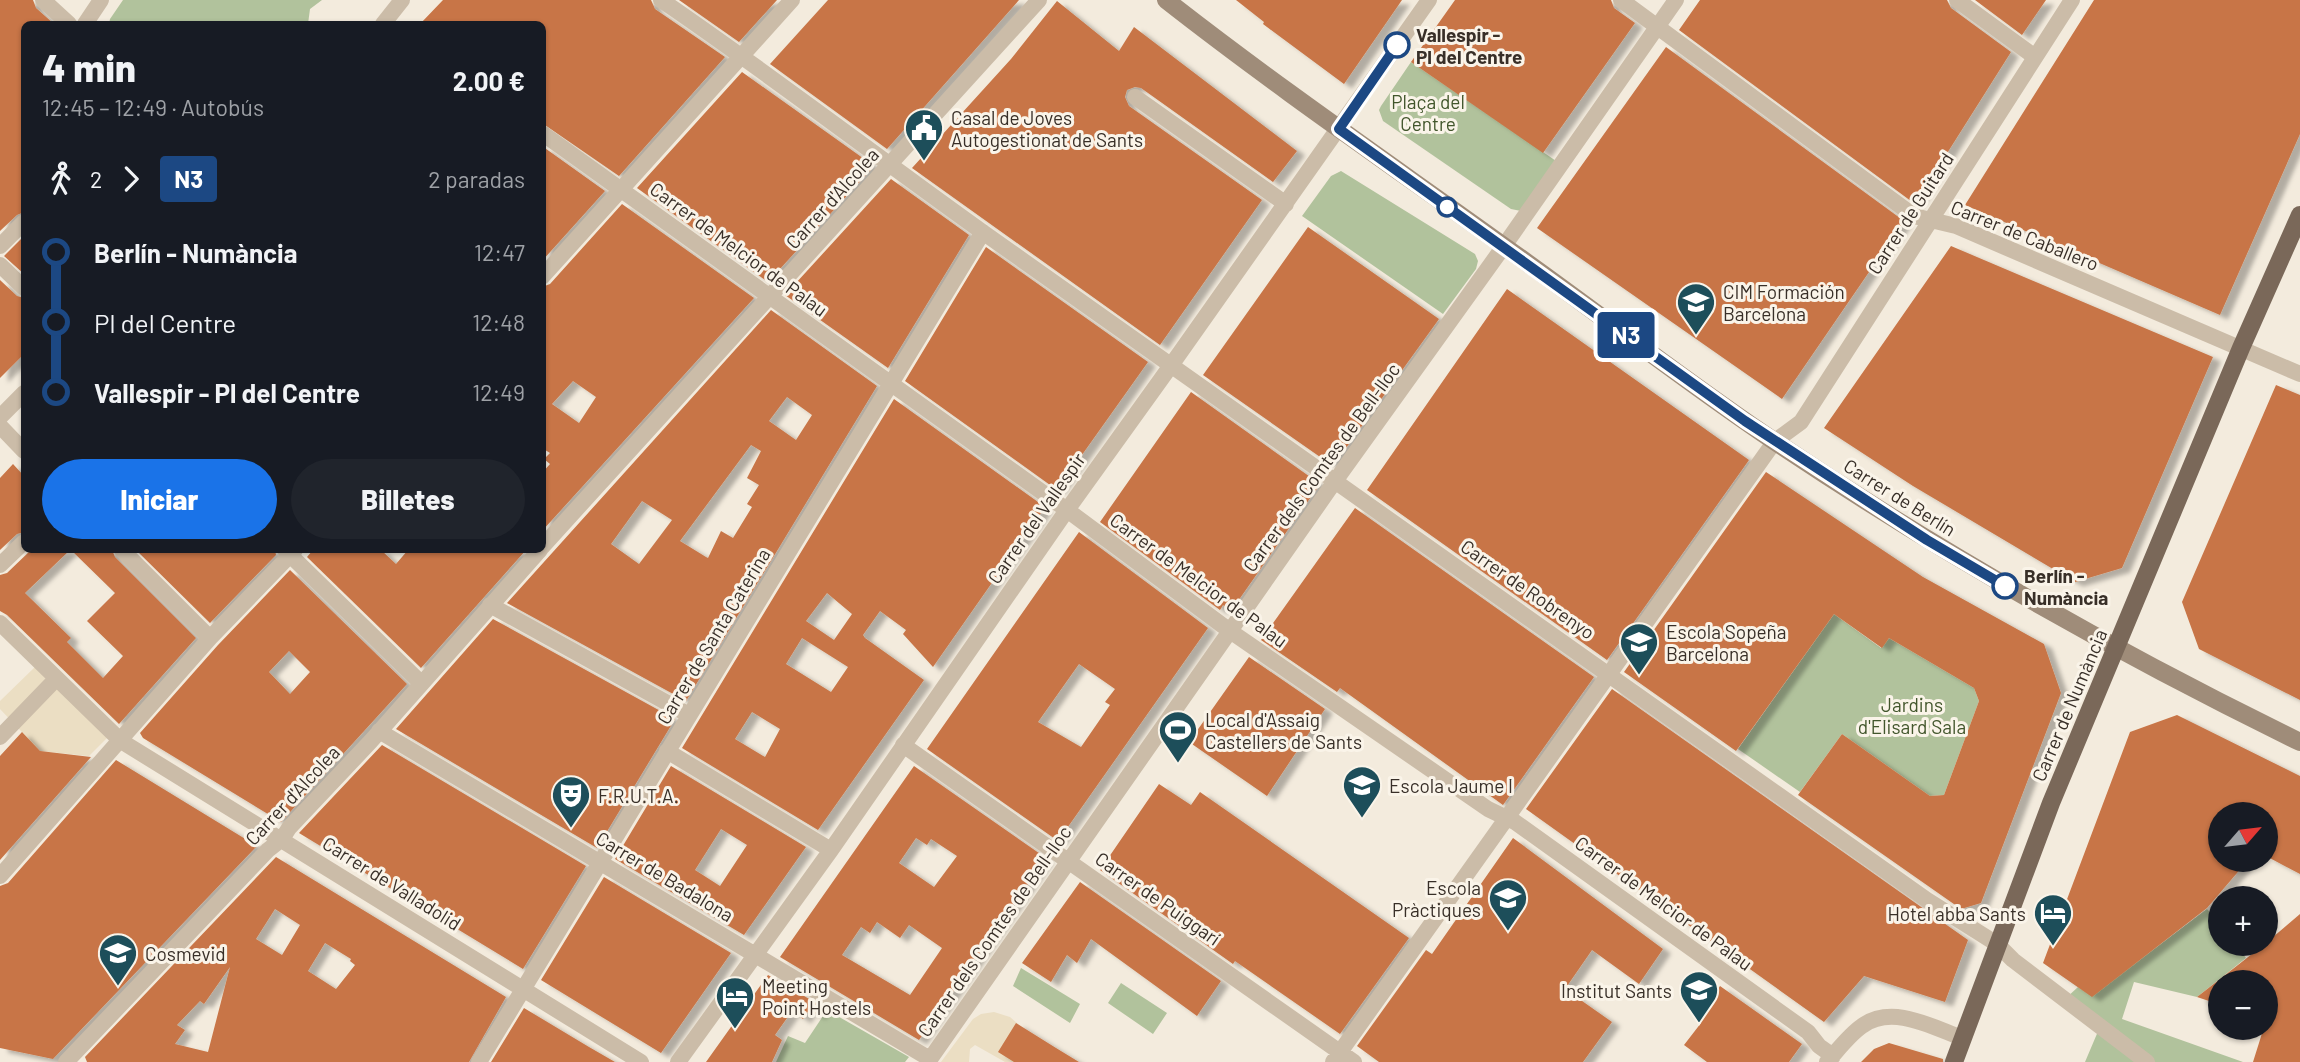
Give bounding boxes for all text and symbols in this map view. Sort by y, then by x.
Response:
place label: Vallespir - Pl del Centre [1416,23,1522,68]
marker: Vallespir - Pl del Centre [1384,32,1410,58]
text: 4 min [42,44,136,90]
text: 2.00 € [453,65,525,96]
park label: Plaça del Centre [1391,90,1465,135]
text: 12:45 – 12:49 · Autobús [42,93,264,121]
place label: Casal de Joves Autogestionat de Sants [951,106,1143,151]
public building icon: Casal de Joves Autogestionat de Sants [903,107,945,162]
street label: Carrer d'Alcolea [781,143,883,253]
street label: Carrer de Guitard [1862,148,1958,278]
icon: walk [42,160,80,198]
icon: forward [112,160,150,198]
text: N3 [174,164,203,193]
text: 2 [90,165,102,193]
text: 2 paradas [428,165,525,193]
street label: Carrer de Melcior de Palau [646,177,832,321]
street label: Carrer de Caballero [1948,195,2102,275]
unlabelled marker [1437,197,1457,217]
text: Berlín - Numància [94,237,297,268]
text: 12:47 [474,238,525,266]
place label: CIM Formación Barcelona [1723,280,1845,325]
school or university icon: CIM Formación Barcelona [1675,281,1717,336]
text: Pl del Centre [94,307,236,338]
text: 12:48 [472,308,525,336]
line badge: N3 [1594,312,1658,358]
text: N3 [1612,320,1640,349]
street label: Carrer dels Comtes de Bell-lloc [1238,358,1404,576]
text: Vallespir - Pl del Centre [94,377,360,408]
text: 12:49 [472,378,525,406]
street label: Carrer del Vallespir [982,448,1090,588]
street label: Carrer de Berlín [1840,453,1960,541]
button: Iniciar [42,459,277,539]
button: Billetes [291,459,525,539]
street label: Carrer de Melcior de Palau [1106,508,1292,652]
street label: Carrer de Robrenyo [1457,534,1599,644]
street label: Carrer de Santa Caterina [651,544,775,728]
place label: Berlín - Numància [2024,564,2108,609]
marker: Berlín - Numància [1992,573,2018,599]
place label: Escola Sopeña Barcelona [1666,620,1787,665]
school or university icon: Escola Sopeña Barcelona [1618,621,1660,676]
street label: Carrer de Numància [2027,625,2111,785]
park label: Jardins d'Elisard Sala [1858,693,1966,738]
place label: Local d'Assaig Castellers de Sants [1205,708,1362,753]
sports icon: Local d'Assaig Castellers de Sants [1157,709,1199,764]
street label: Carrer d'Alcolea [240,740,344,850]
school or university icon: Escola Jaume I [1341,764,1383,819]
theatre icon: F.R.U.T.A. [550,774,592,829]
place label: Escola Jaume I [1389,774,1513,797]
place label: F.R.U.T.A. [598,784,679,807]
north arrow [2208,802,2278,872]
map controls [2208,802,2278,1040]
street label: Carrer dels Comtes de Bell-lloc [912,821,1076,1041]
street label: Carrer de Badalona [592,826,738,926]
street label: Carrer de Valladolid [319,831,465,935]
street label: Carrer de Melcior de Palau [1571,831,1757,975]
street label: Carrer de Puiggarí [1091,846,1225,950]
place label: Escola Pràctiques [1392,876,1481,921]
school or university icon: Escola Pràctiques [1487,877,1529,932]
button: + [2208,886,2278,956]
hotel icon: Hotel abba Sants [2032,892,2074,947]
place label: Hotel abba Sants [1887,902,2026,925]
school or university icon: Cosmevid [97,932,139,987]
place label: Cosmevid [145,942,226,965]
school or university icon: Institut Sants [1678,969,1720,1024]
button: − [2208,970,2278,1040]
place label: Meeting Point Hostels [762,974,871,1019]
hotel icon: Meeting Point Hostels [714,975,756,1030]
place label: Institut Sants [1561,979,1672,1002]

